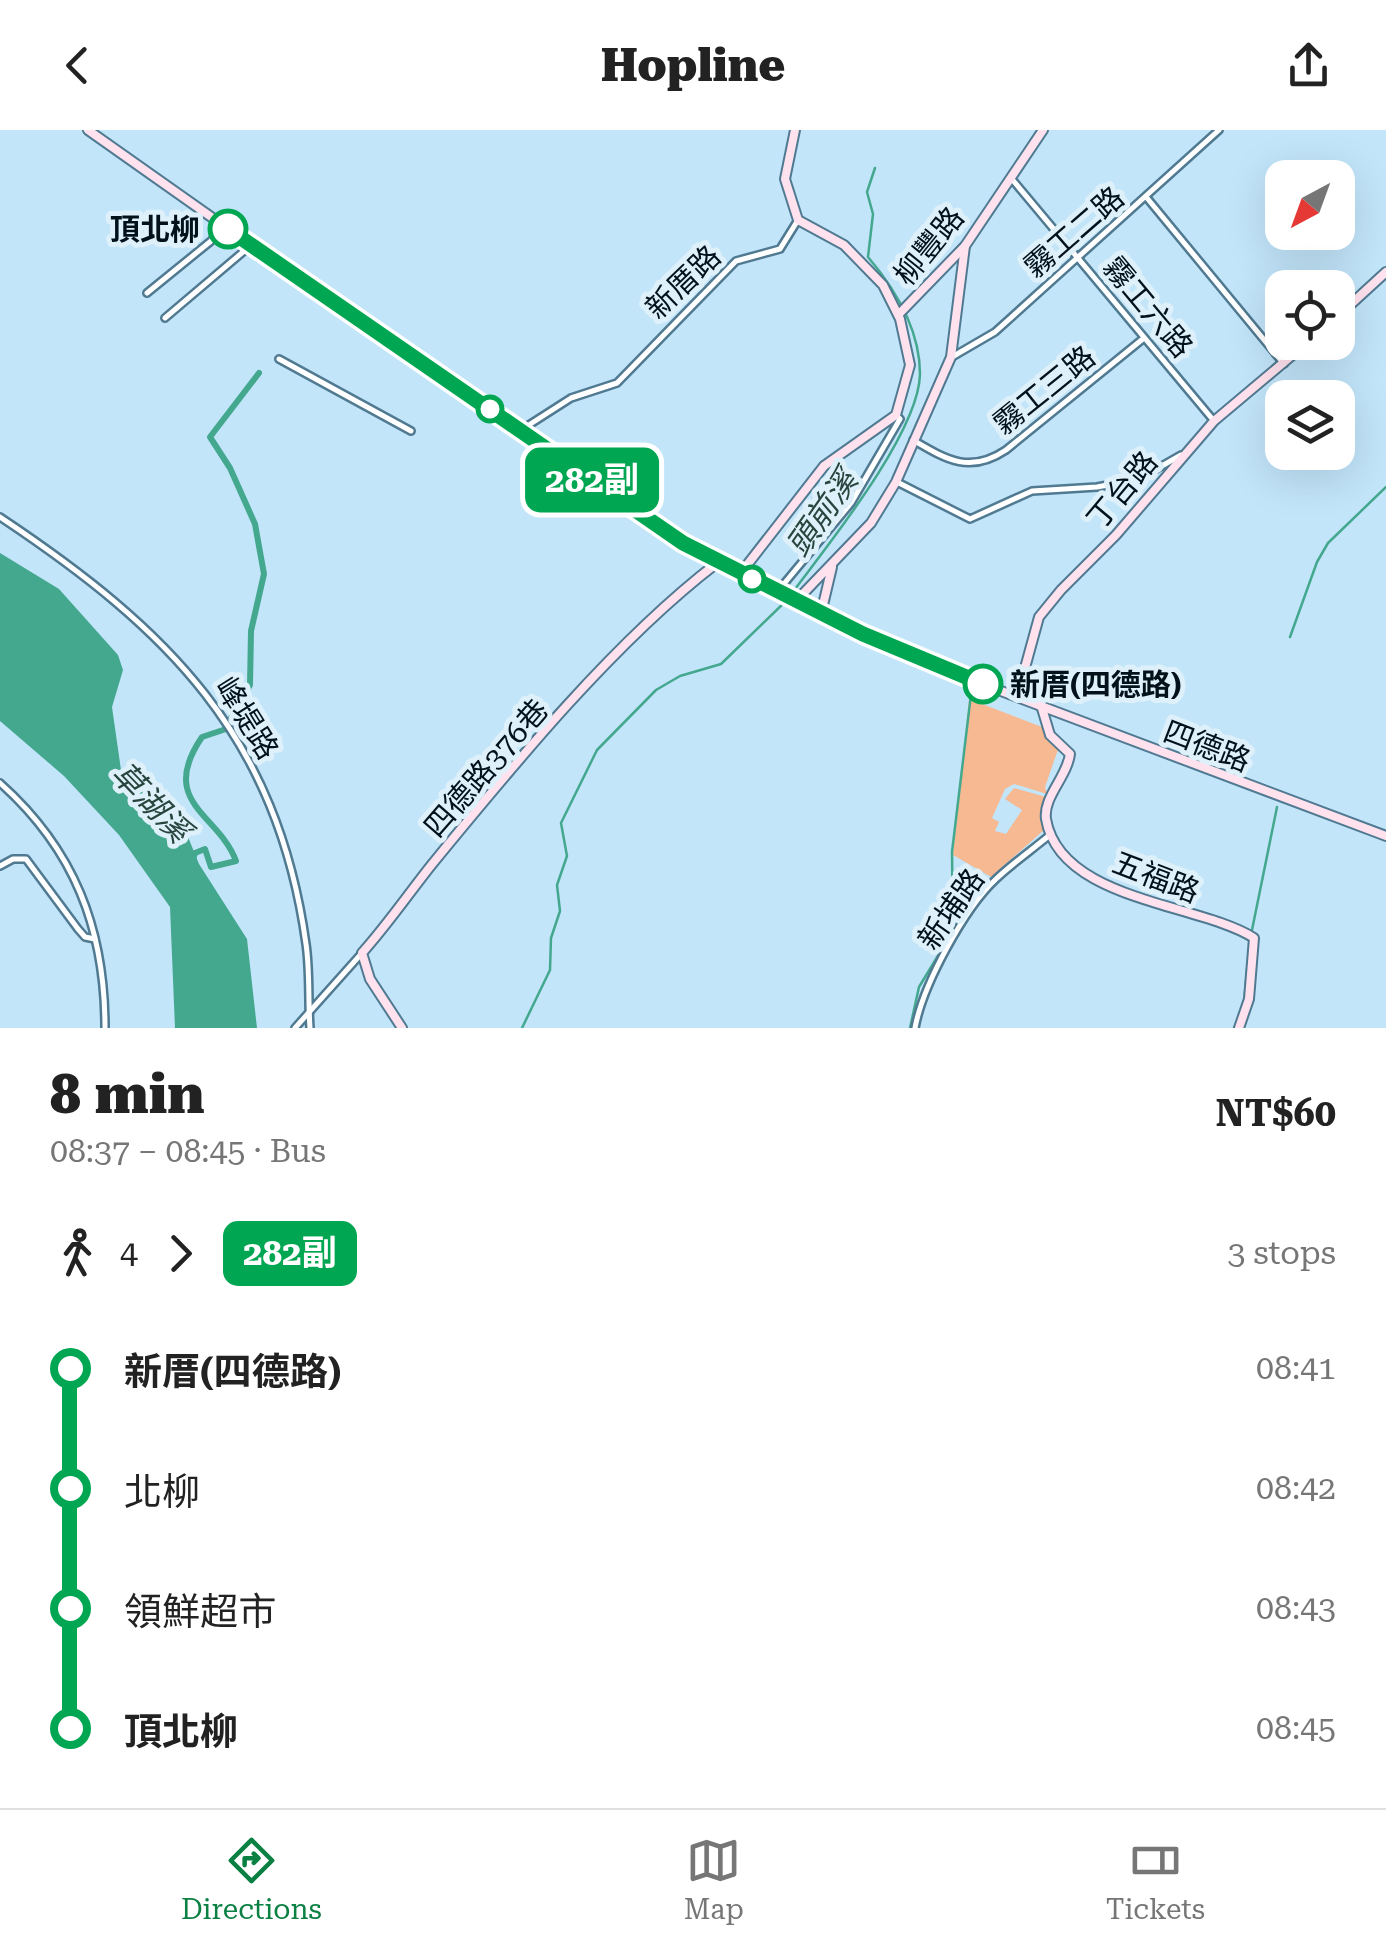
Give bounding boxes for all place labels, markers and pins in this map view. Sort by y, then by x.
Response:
marker: 頂北柳 [209,210,247,248]
place label: 頂北柳 [110,212,200,247]
unlabelled marker [477,396,503,422]
unlabelled marker [739,566,765,592]
marker: 新厝(四德路) [964,665,1002,703]
place label: 新厝(四德路) [1010,667,1182,702]

